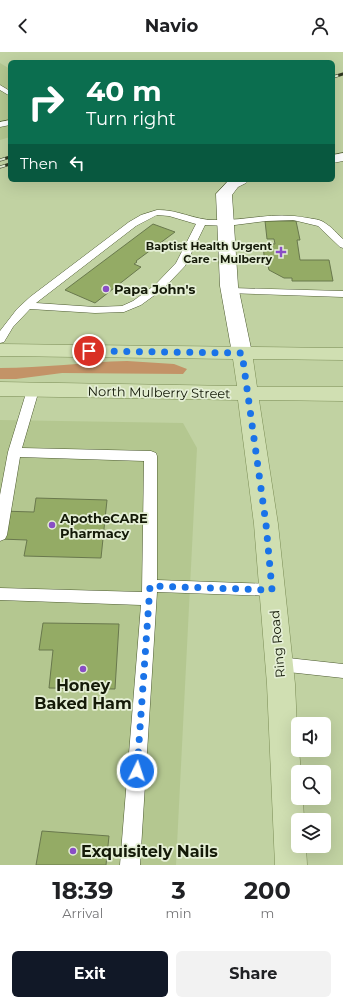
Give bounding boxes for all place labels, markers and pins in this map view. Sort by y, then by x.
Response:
place label: Baptist Health Urgent Care - Mulberry [146,239,272,266]
marker: Baptist Health Urgent Care - Mulberry [275,246,287,258]
place label: Papa John's [114,281,195,297]
marker: Papa John's [101,284,111,294]
pin [72,334,106,368]
place label: ApotheCARE Pharmacy [59,510,148,541]
marker: ApotheCARE Pharmacy [47,520,57,530]
marker: Honey Baked Ham [78,664,88,674]
place label: Honey Baked Ham [34,676,132,713]
place label: Exquisitely Nails [81,842,218,861]
marker: Exquisitely Nails [68,846,78,856]

